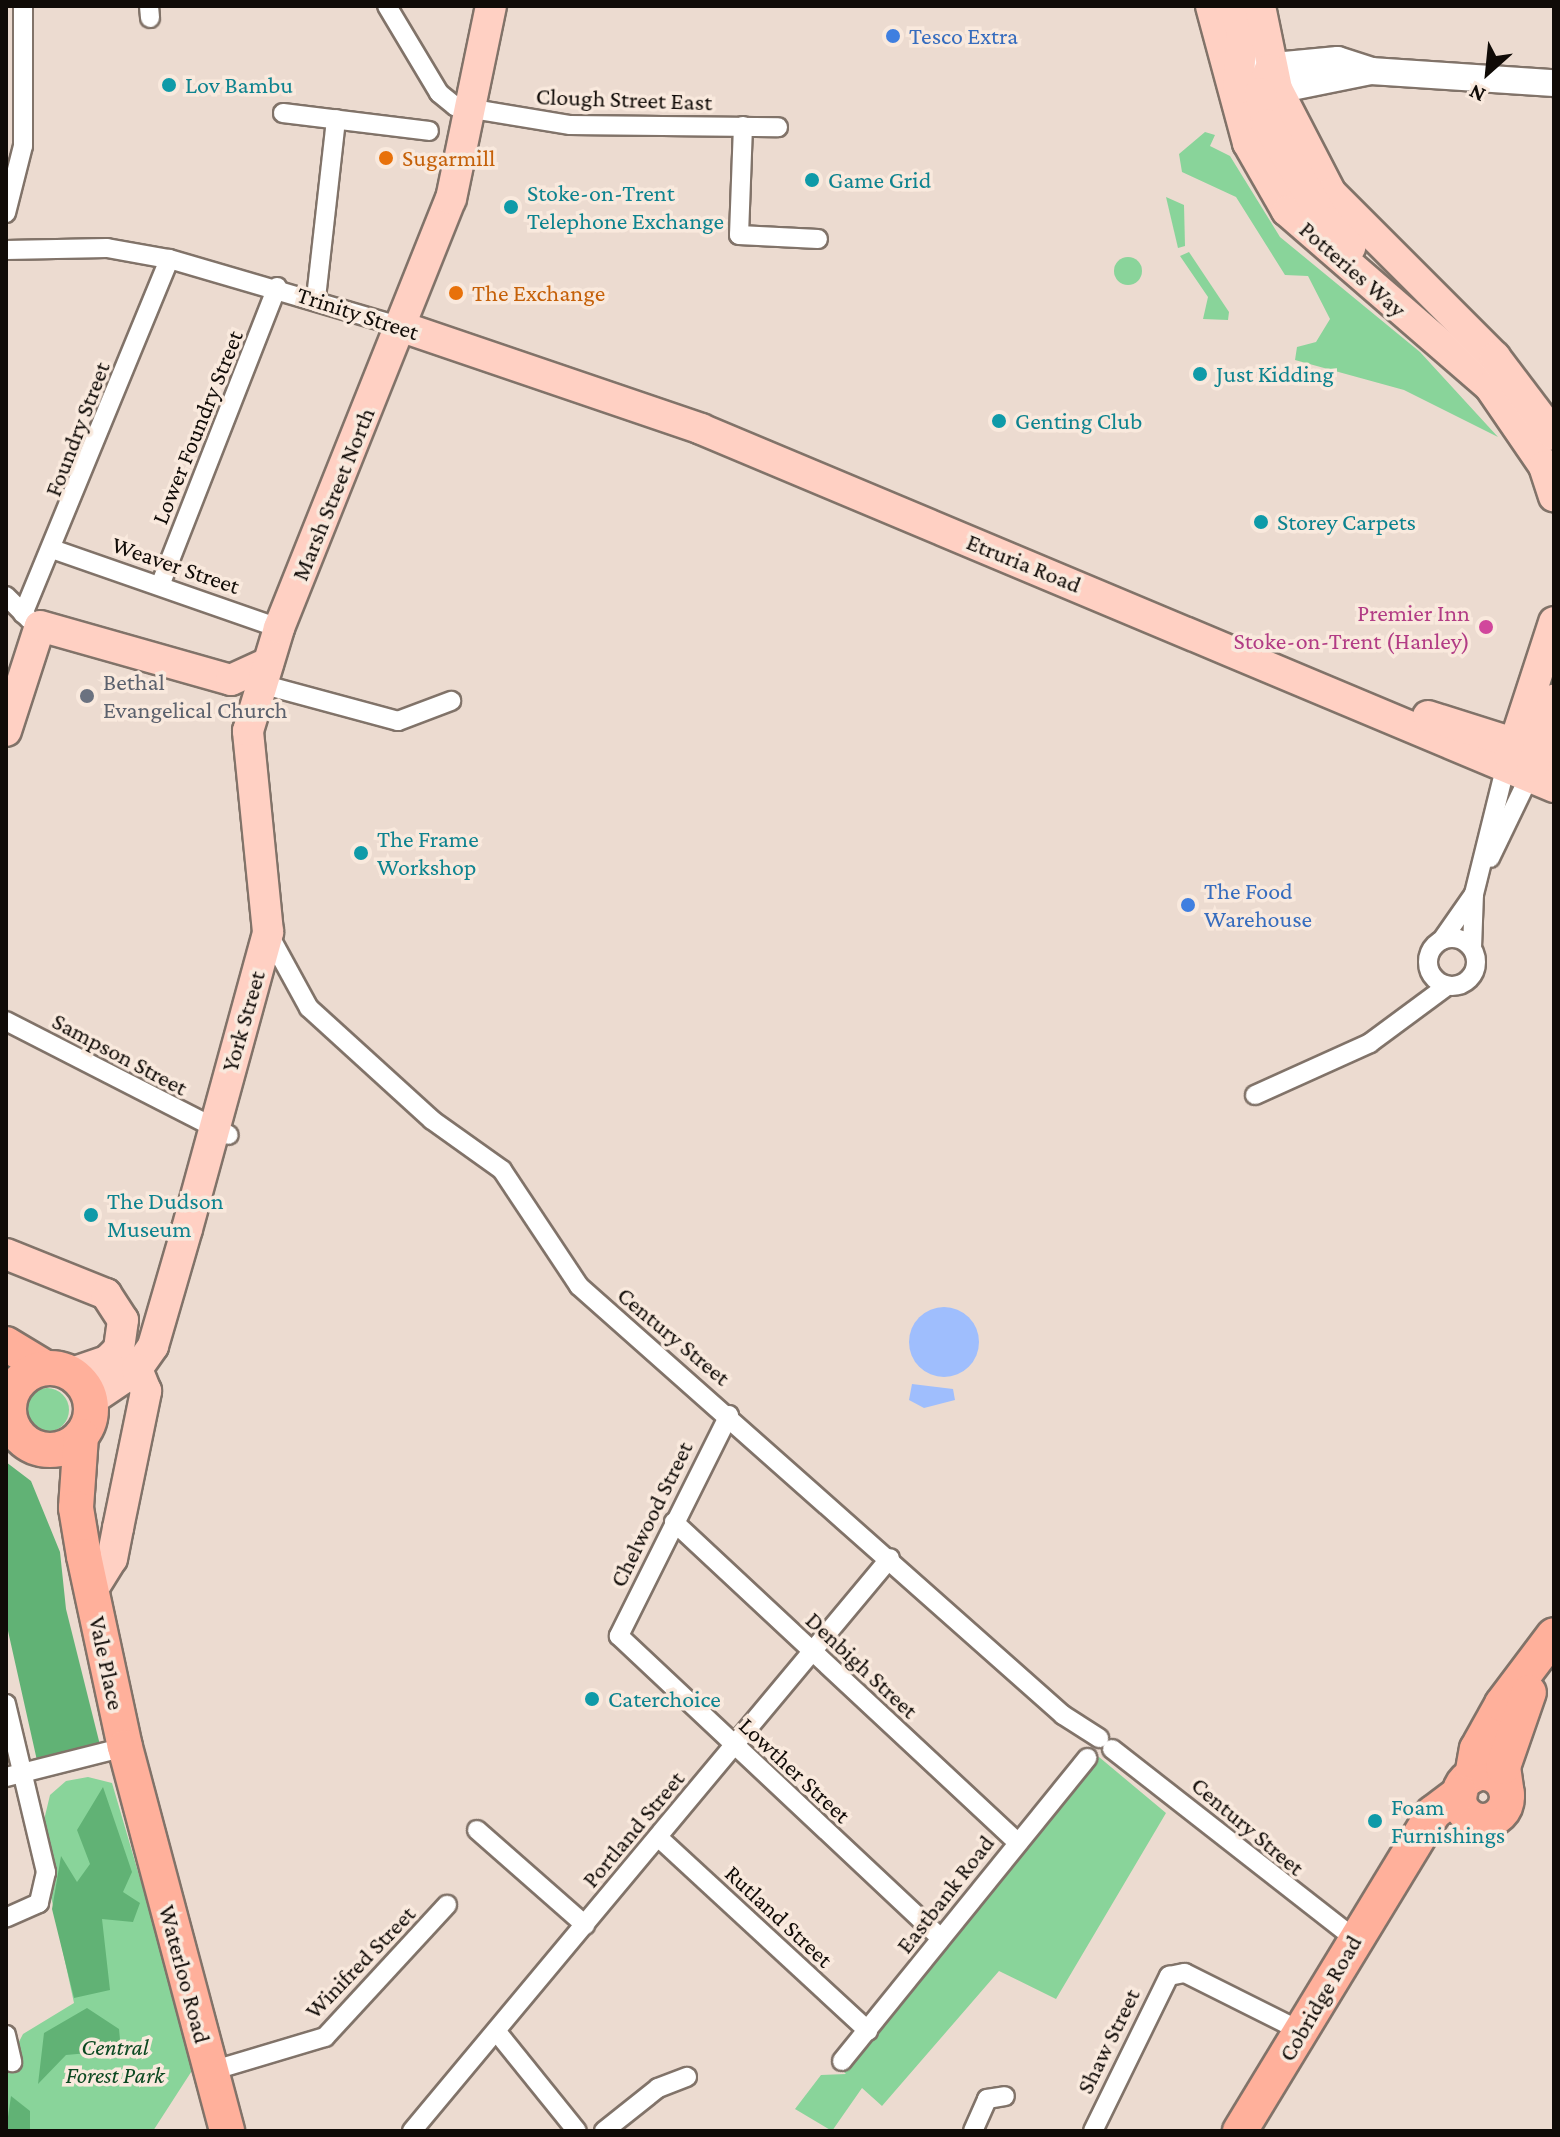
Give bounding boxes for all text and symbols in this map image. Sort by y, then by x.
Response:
place label: Tesco Extra [909,22,1018,50]
marker: Tesco Extra [884,27,902,45]
north arrow [1448,32,1528,112]
place label: Lov Bambu [185,71,293,99]
marker: Lov Bambu [160,76,178,94]
text: N [1465,79,1489,108]
street label: Clough Street East [535,82,713,116]
place label: Sugarmill [402,144,495,172]
marker: Sugarmill [377,149,395,167]
place label: Game Grid [828,166,931,194]
marker: Game Grid [803,171,821,189]
place label: Stoke-on-Trent Telephone Exchange [527,179,724,235]
marker: Stoke-on-Trent Telephone Exchange [502,198,520,216]
street label: Potteries Way [1294,215,1412,323]
place label: The Exchange [472,279,605,307]
street label: Trinity Street [293,280,423,346]
marker: The Exchange [447,284,465,302]
street label: Lower Foundry Street [145,326,249,528]
street label: Foundry Street [38,358,116,500]
place label: Just Kidding [1216,360,1334,388]
marker: Just Kidding [1191,365,1209,383]
street label: Marsh Street North [285,403,381,585]
place label: Genting Club [1015,407,1142,435]
marker: Genting Club [990,412,1008,430]
place label: Storey Carpets [1277,508,1416,536]
marker: Storey Carpets [1252,513,1270,531]
street label: Etruria Road [962,527,1086,599]
street label: Weaver Street [108,530,244,600]
place label: Premier Inn Stoke-on-Trent (Hanley) [1234,599,1470,655]
marker: Premier Inn Stoke-on-Trent (Hanley) [1477,618,1495,636]
place label: Bethal Evangelical Church [103,668,287,724]
marker: Bethal Evangelical Church [78,687,96,705]
place label: The Frame Workshop [377,825,479,881]
marker: The Frame Workshop [352,844,370,862]
place label: The Food Warehouse [1204,877,1312,933]
marker: The Food Warehouse [1179,896,1197,914]
street label: York Street [215,967,271,1075]
street label: Sampson Street [47,1006,193,1102]
place label: The Dudson Museum [107,1187,224,1243]
marker: The Dudson Museum [82,1206,100,1224]
street label: Century Street [612,1280,736,1392]
street label: Chelwood Street [603,1436,699,1592]
street label: Denbigh Street [800,1606,924,1724]
street label: Vale Place [83,1614,131,1712]
place label: Caterchoice [608,1685,721,1713]
marker: Caterchoice [583,1690,601,1708]
street label: Lowther Street [733,1711,857,1829]
street label: Portland Street [576,1765,690,1893]
street label: Century Street [1186,1770,1310,1882]
place label: Foam Furnishings [1391,1793,1505,1849]
marker: Foam Furnishings [1366,1812,1384,1830]
street label: Eastbank Road [890,1829,1000,1959]
street label: Rutland Street [719,1859,839,1973]
street label: Winifred Street [299,1899,421,2025]
street label: Waterloo Road [153,1902,217,2046]
street label: Cobridge Road [1272,1930,1368,2066]
street label: Shaw Street [1070,1984,1146,2098]
park label: Central Forest Park [65,2033,165,2089]

